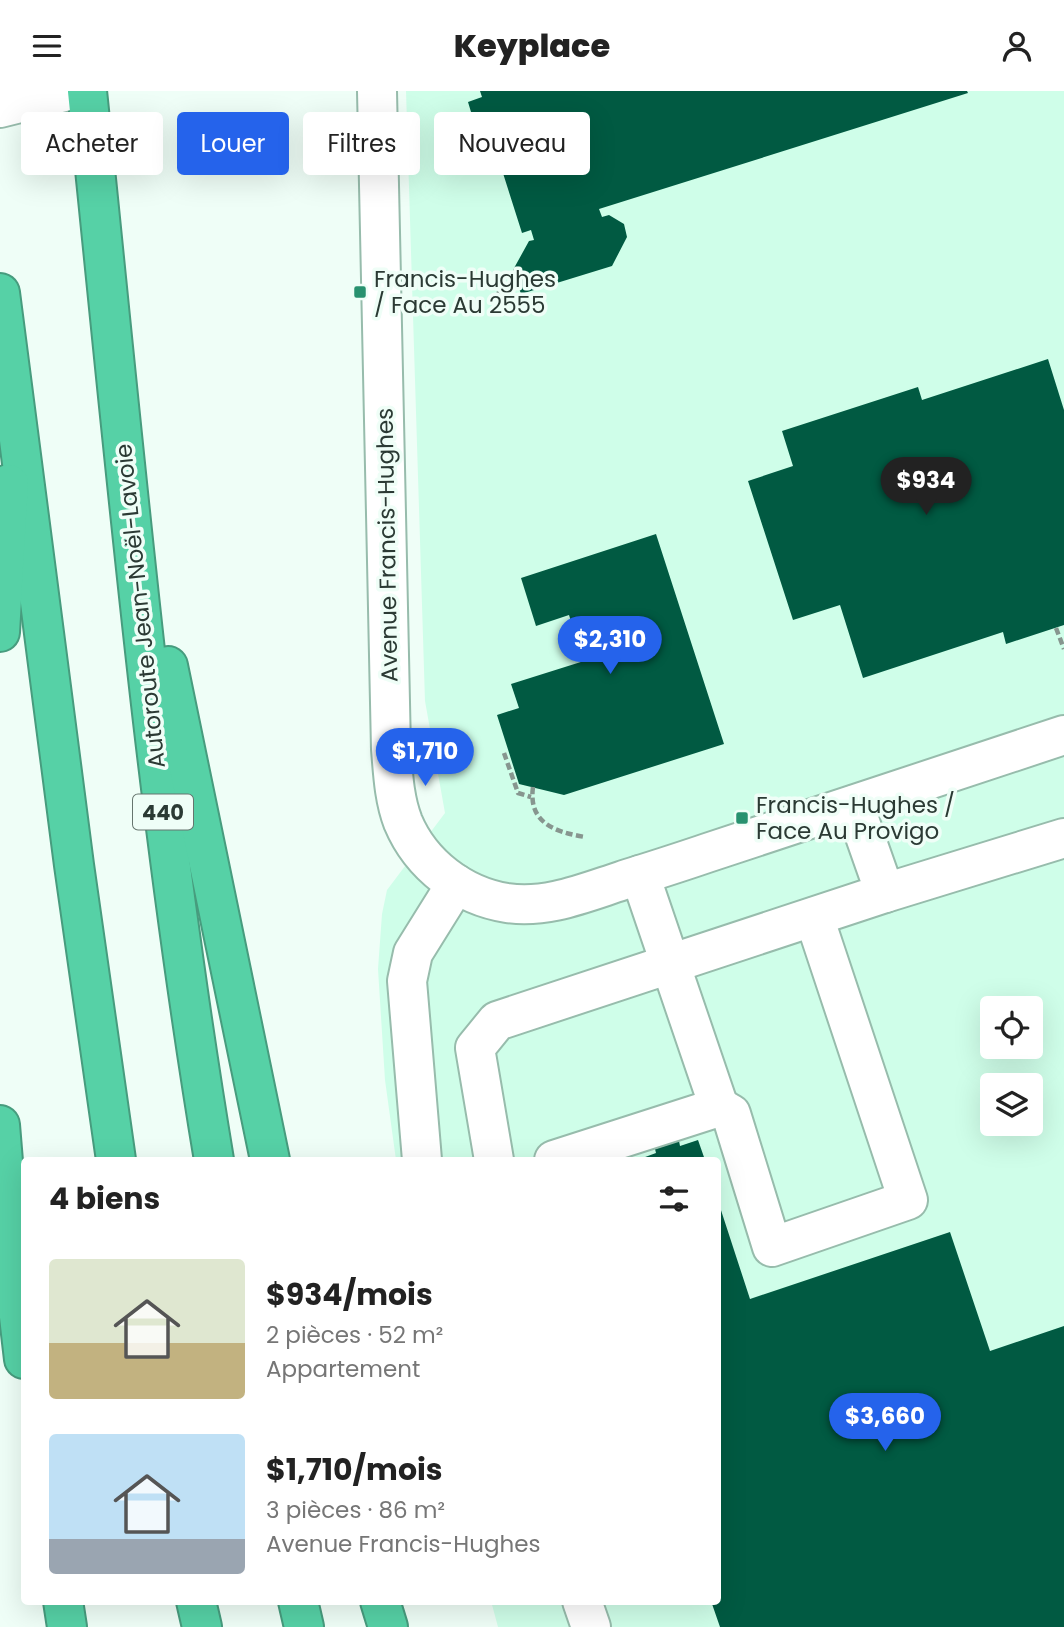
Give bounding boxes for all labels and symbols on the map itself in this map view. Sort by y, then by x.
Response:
place label: Francis-Hughes / Face Au 2555 [374,263,556,321]
marker: Francis-Hughes / Face Au 2555 [352,284,368,300]
street label: Avenue Francis-Hughes [369,408,405,682]
street label: Autoroute Jean-Noël-Lavoie [107,442,173,770]
pin: $934 [885,457,967,517]
pin: $2,310 [553,617,667,676]
pin: $1,710 [368,729,482,788]
place label: Francis-Hughes / Face Au Provigo [756,789,955,847]
road number: 440 [133,795,193,829]
marker: Francis-Hughes / Face Au Provigo [734,810,750,826]
pin: $3,660 [828,1393,942,1453]

